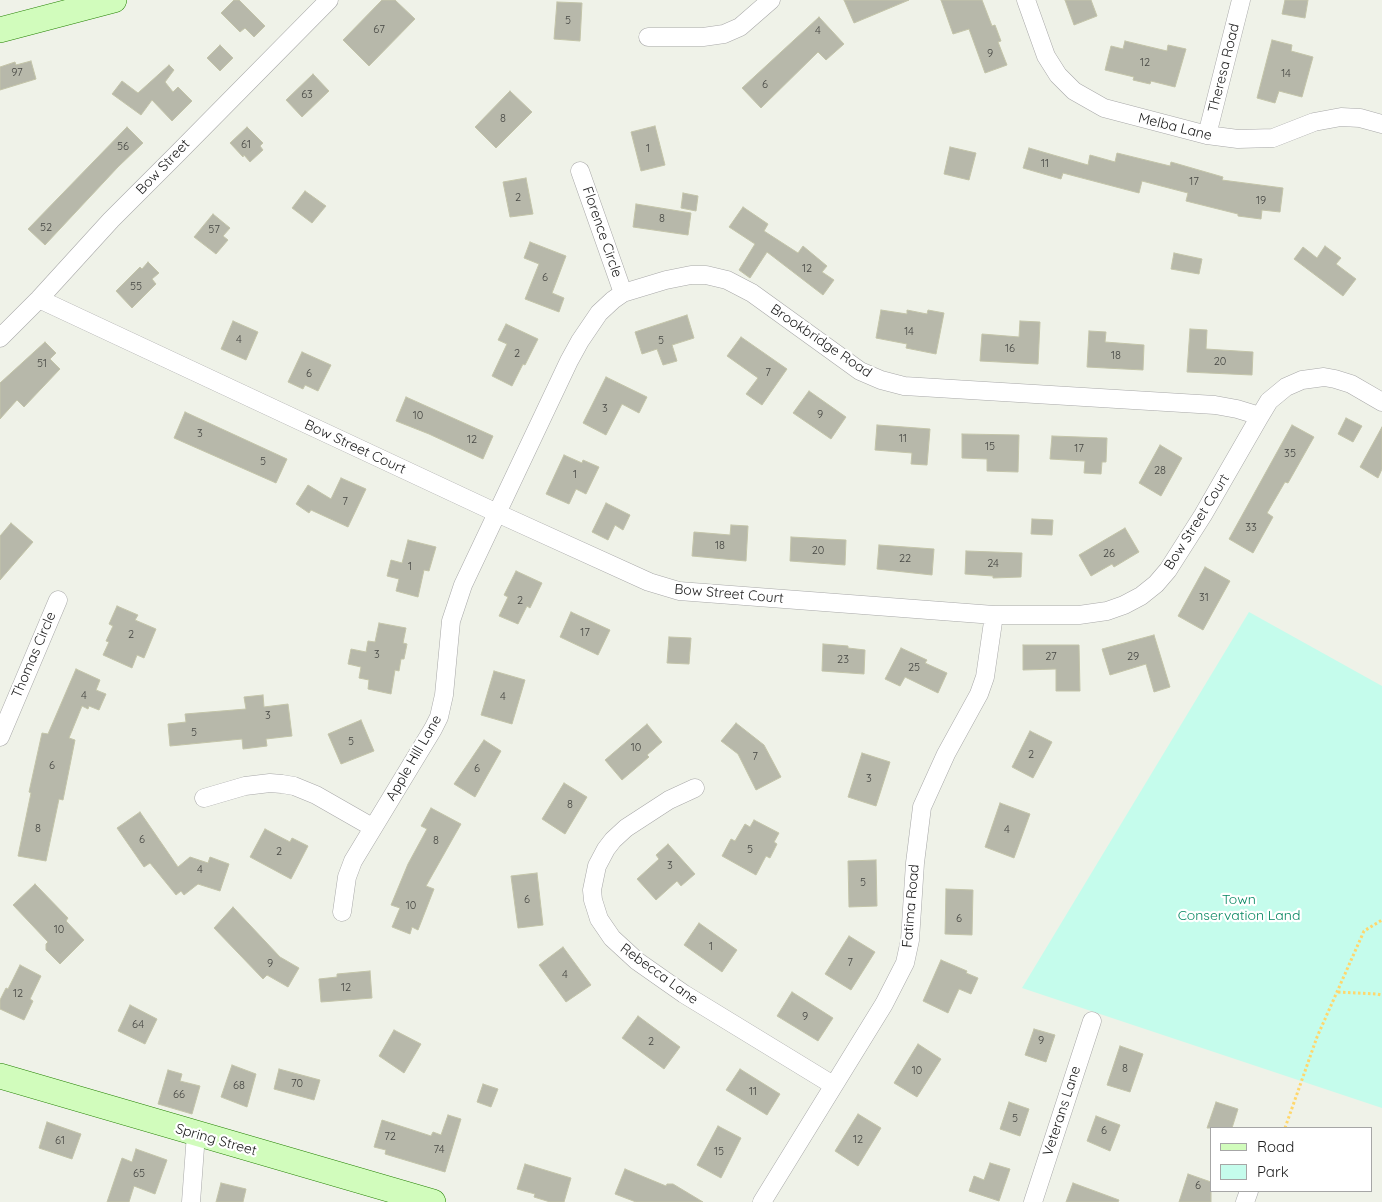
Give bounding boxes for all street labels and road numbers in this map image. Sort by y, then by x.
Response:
street label: Theresa Road [1205,22,1243,114]
street label: Melba Lane [1136,110,1214,144]
street label: Bow Street [133,136,193,198]
street label: Florence Circle [579,184,625,280]
street label: Brookbridge Road [767,301,875,381]
street label: Bow Street Court [302,416,408,478]
street label: Bow Street Court [1161,471,1233,573]
street label: Bow Street Court [674,581,784,607]
street label: Thomas Circle [8,609,60,701]
street label: Apple Hill Lane [383,712,445,804]
street label: Fatima Road [899,864,923,948]
street label: Rebecca Lane [617,940,701,1008]
street label: Veterans Lane [1040,1064,1084,1158]
street label: Spring Street [173,1120,259,1160]

